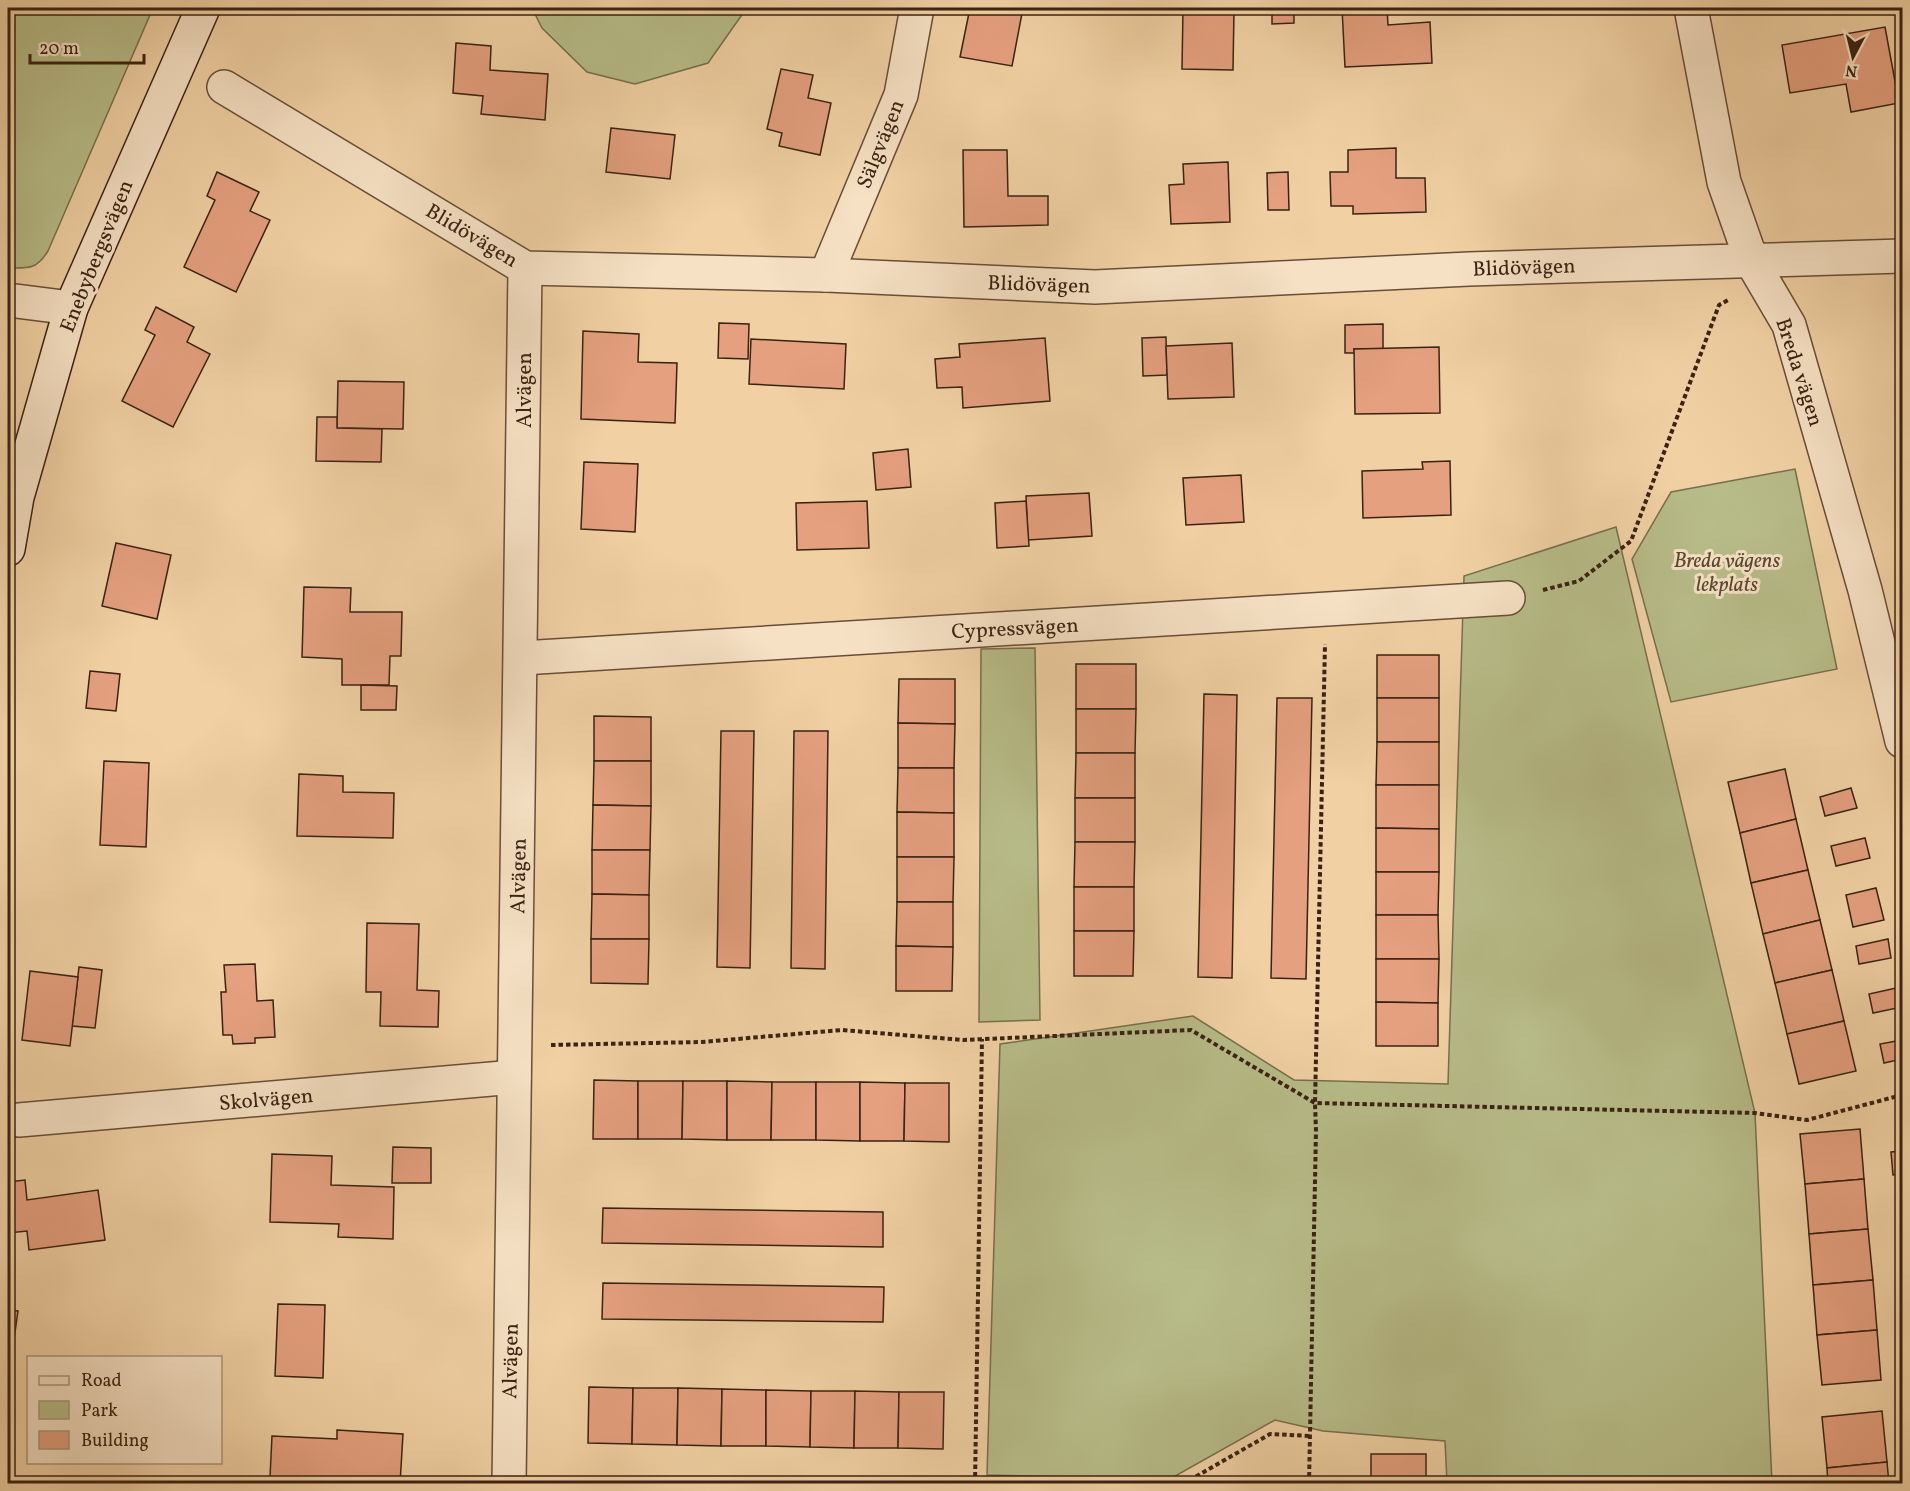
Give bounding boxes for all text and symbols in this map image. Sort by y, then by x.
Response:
scale bar [30,27,144,65]
north arrow [1823,27,1883,87]
text: 20 m [39,37,79,62]
text: N [1844,58,1859,82]
street label: Sälgvägen [850,96,912,193]
street label: Enebybergsvägen [54,176,141,337]
street label: Blidövägen [420,197,523,275]
street label: Blidövägen [1472,252,1576,285]
street label: Blidövägen [987,269,1091,302]
street label: Breda vägen [1767,314,1830,430]
street label: Alvägen [511,352,540,428]
park label: Breda vägens lekplats [1674,547,1780,600]
street label: Cypressvägen [951,612,1079,647]
street label: Alvägen [504,838,535,914]
street label: Skolvägen [218,1082,315,1119]
street label: Alvägen [496,1323,527,1399]
legend [27,1356,222,1464]
text: Road [81,1369,122,1394]
text: Park [81,1399,118,1424]
text: Building [81,1429,149,1454]

